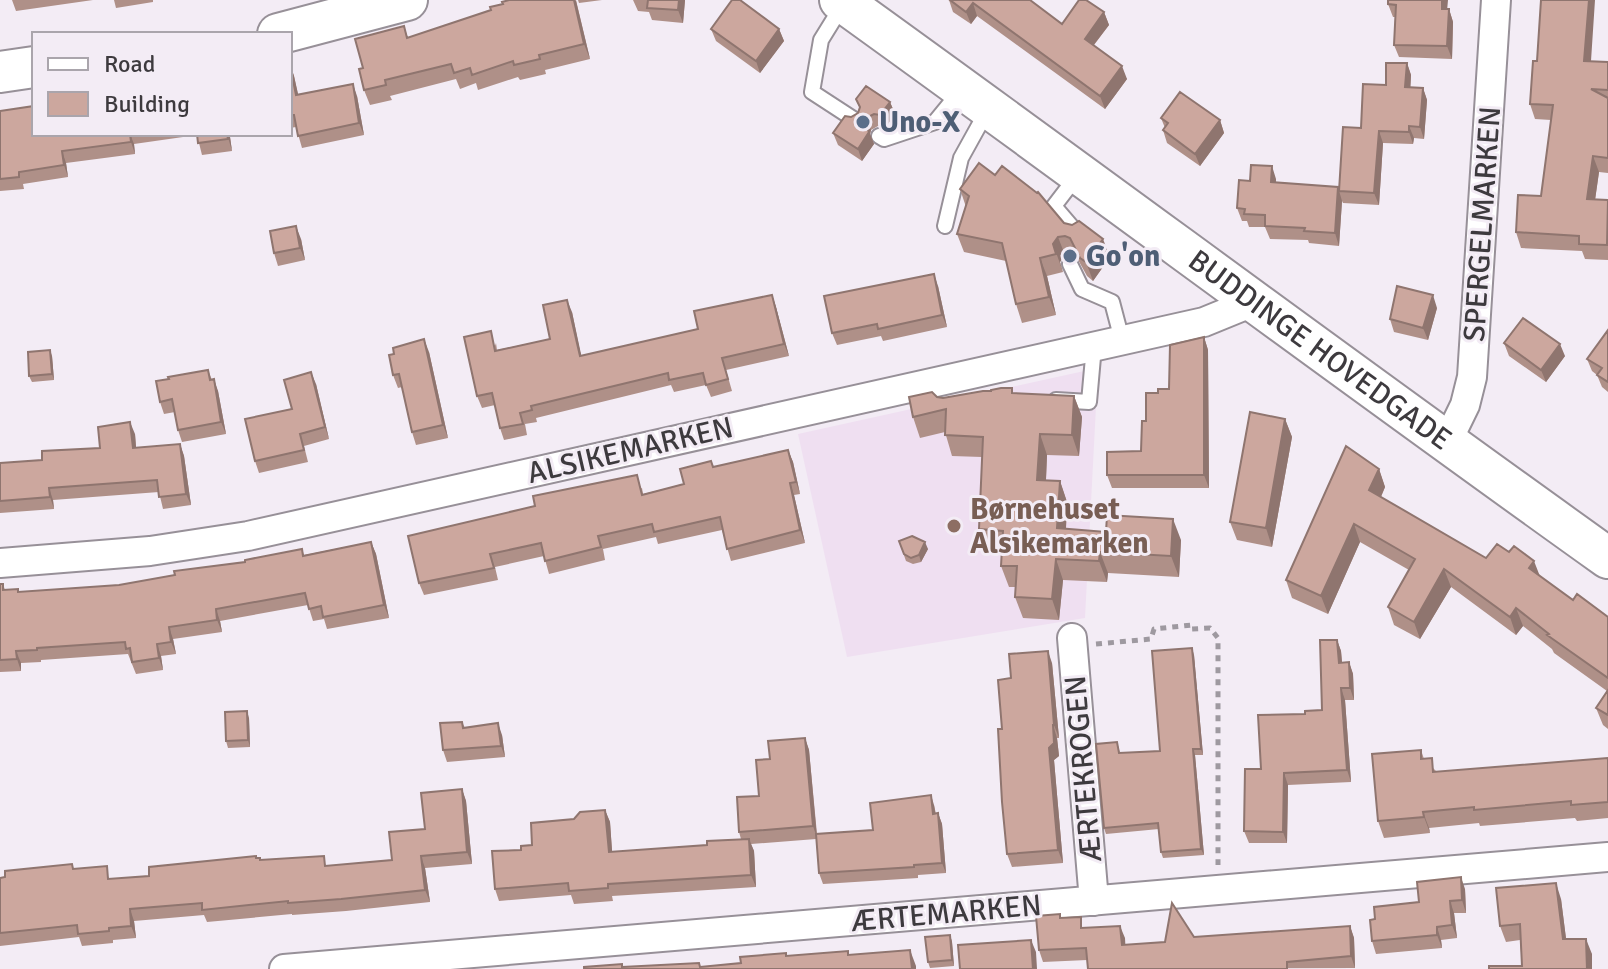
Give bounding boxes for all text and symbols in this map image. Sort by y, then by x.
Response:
legend [32,32,292,136]
text: Road [104,49,155,79]
text: Building [104,89,190,119]
place label: Uno-X [879,104,961,141]
street label: SPERGELMARKEN [1456,105,1509,343]
marker: Uno-X [854,113,872,131]
place label: Go'on [1086,238,1160,275]
street label: BUDDINGE HOVEDGADE [1181,242,1459,458]
marker: Go'on [1061,247,1079,265]
street label: ALSIKEMARKEN [524,409,737,492]
place label: Børnehuset Alsikemarken [970,491,1149,562]
marker: Børnehuset Alsikemarken [945,517,963,535]
street label: ÆRTEKROGEN [1057,674,1110,864]
street label: ÆRTEMARKEN [849,887,1043,940]

